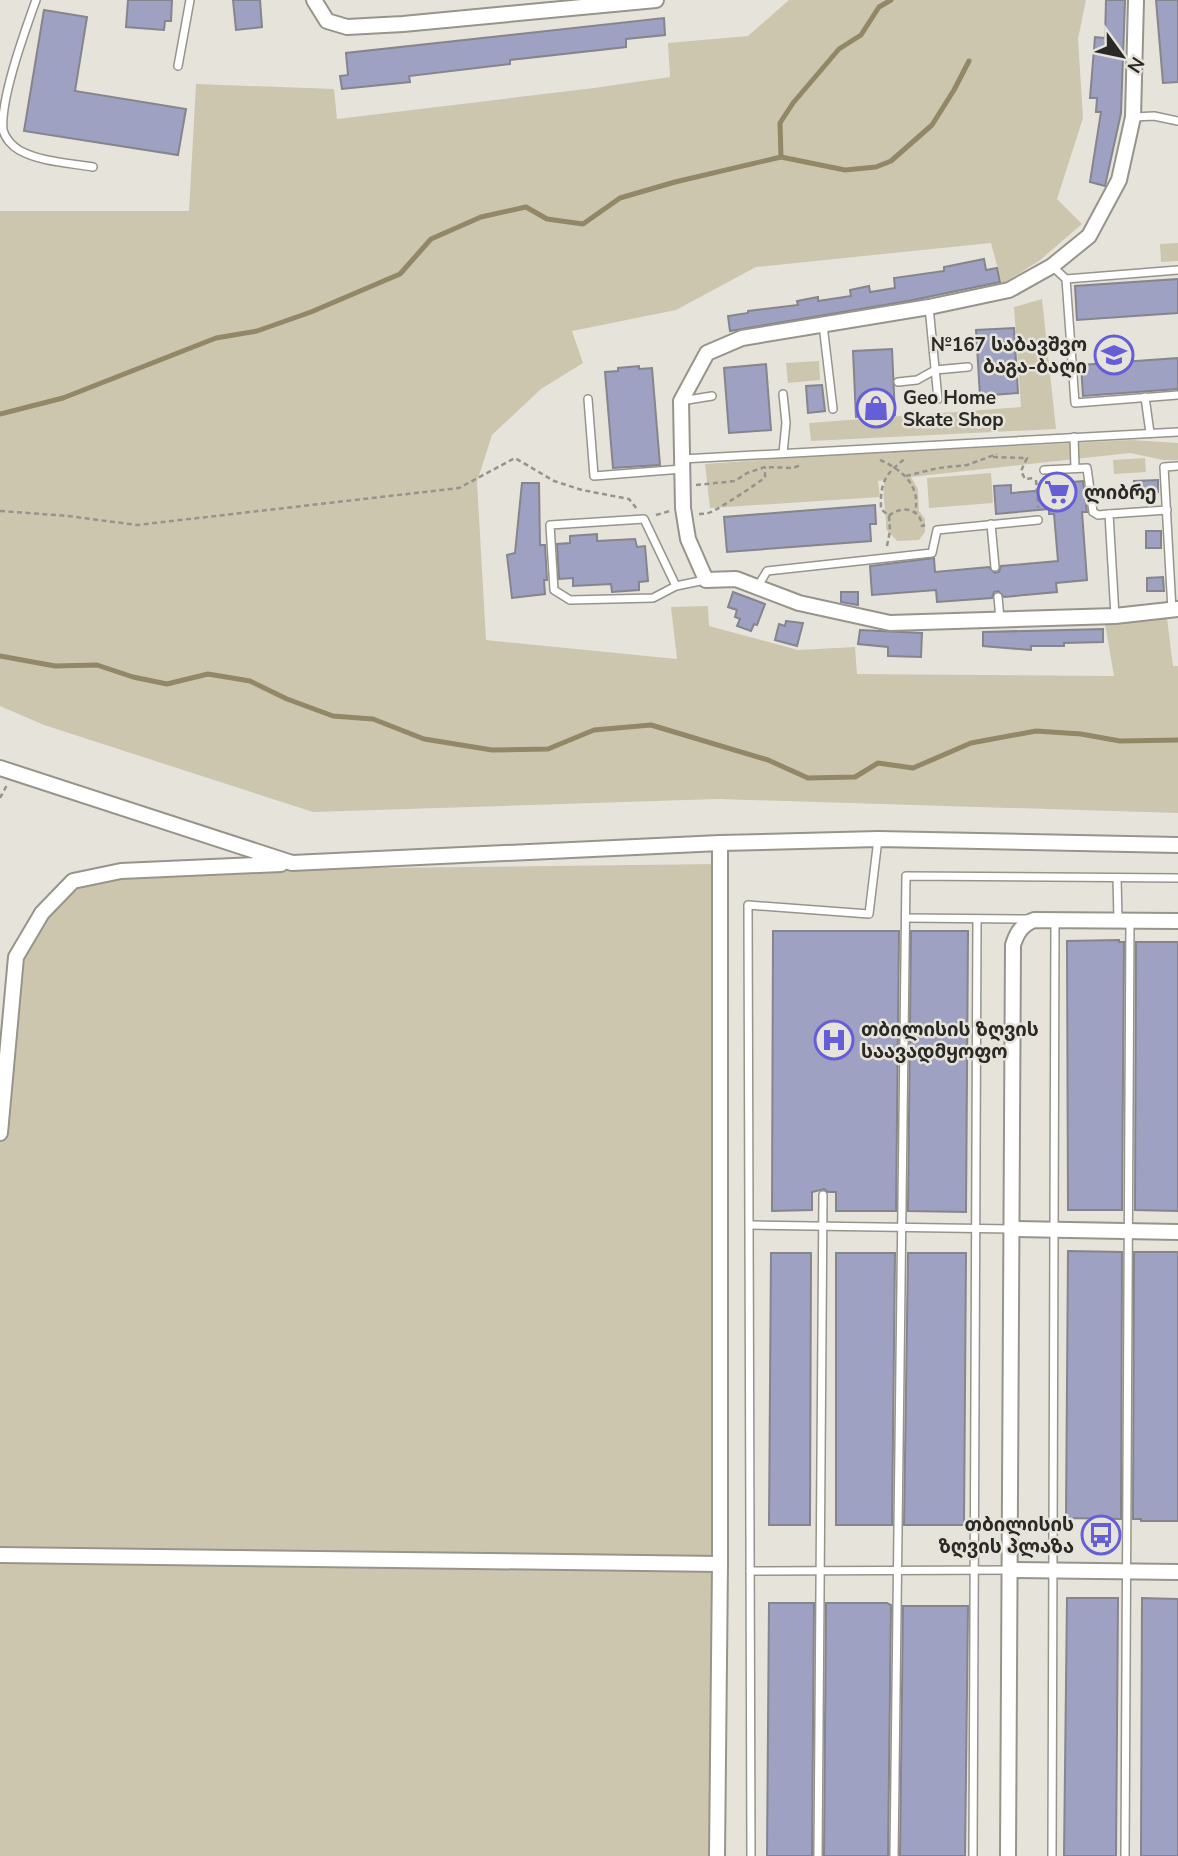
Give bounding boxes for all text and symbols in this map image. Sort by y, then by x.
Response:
north arrow [1087,21,1157,91]
text: N [1121,52,1150,78]
place label: №167 საბავშვო ბაგა-ბაღი [931,332,1087,380]
school or university icon: №167 საბავშვო ბაგა-ბაღი [1093,334,1135,376]
place label: Geo Home Skate Shop [903,385,1004,433]
shop icon: Geo Home Skate Shop [855,387,897,429]
supermarket icon: ლიბრე [1036,471,1078,513]
place label: ლიბრე [1084,480,1157,506]
place label: თბილისის ზღვის საავადმყოფო [861,1017,1039,1065]
hospital icon: თბილისის ზღვის საავადმყოფო [813,1019,855,1061]
place label: თბილისის ზღვის პლაზა [938,1512,1074,1560]
bus stop icon: თბილისის ზღვის პლაზა [1080,1514,1122,1556]

